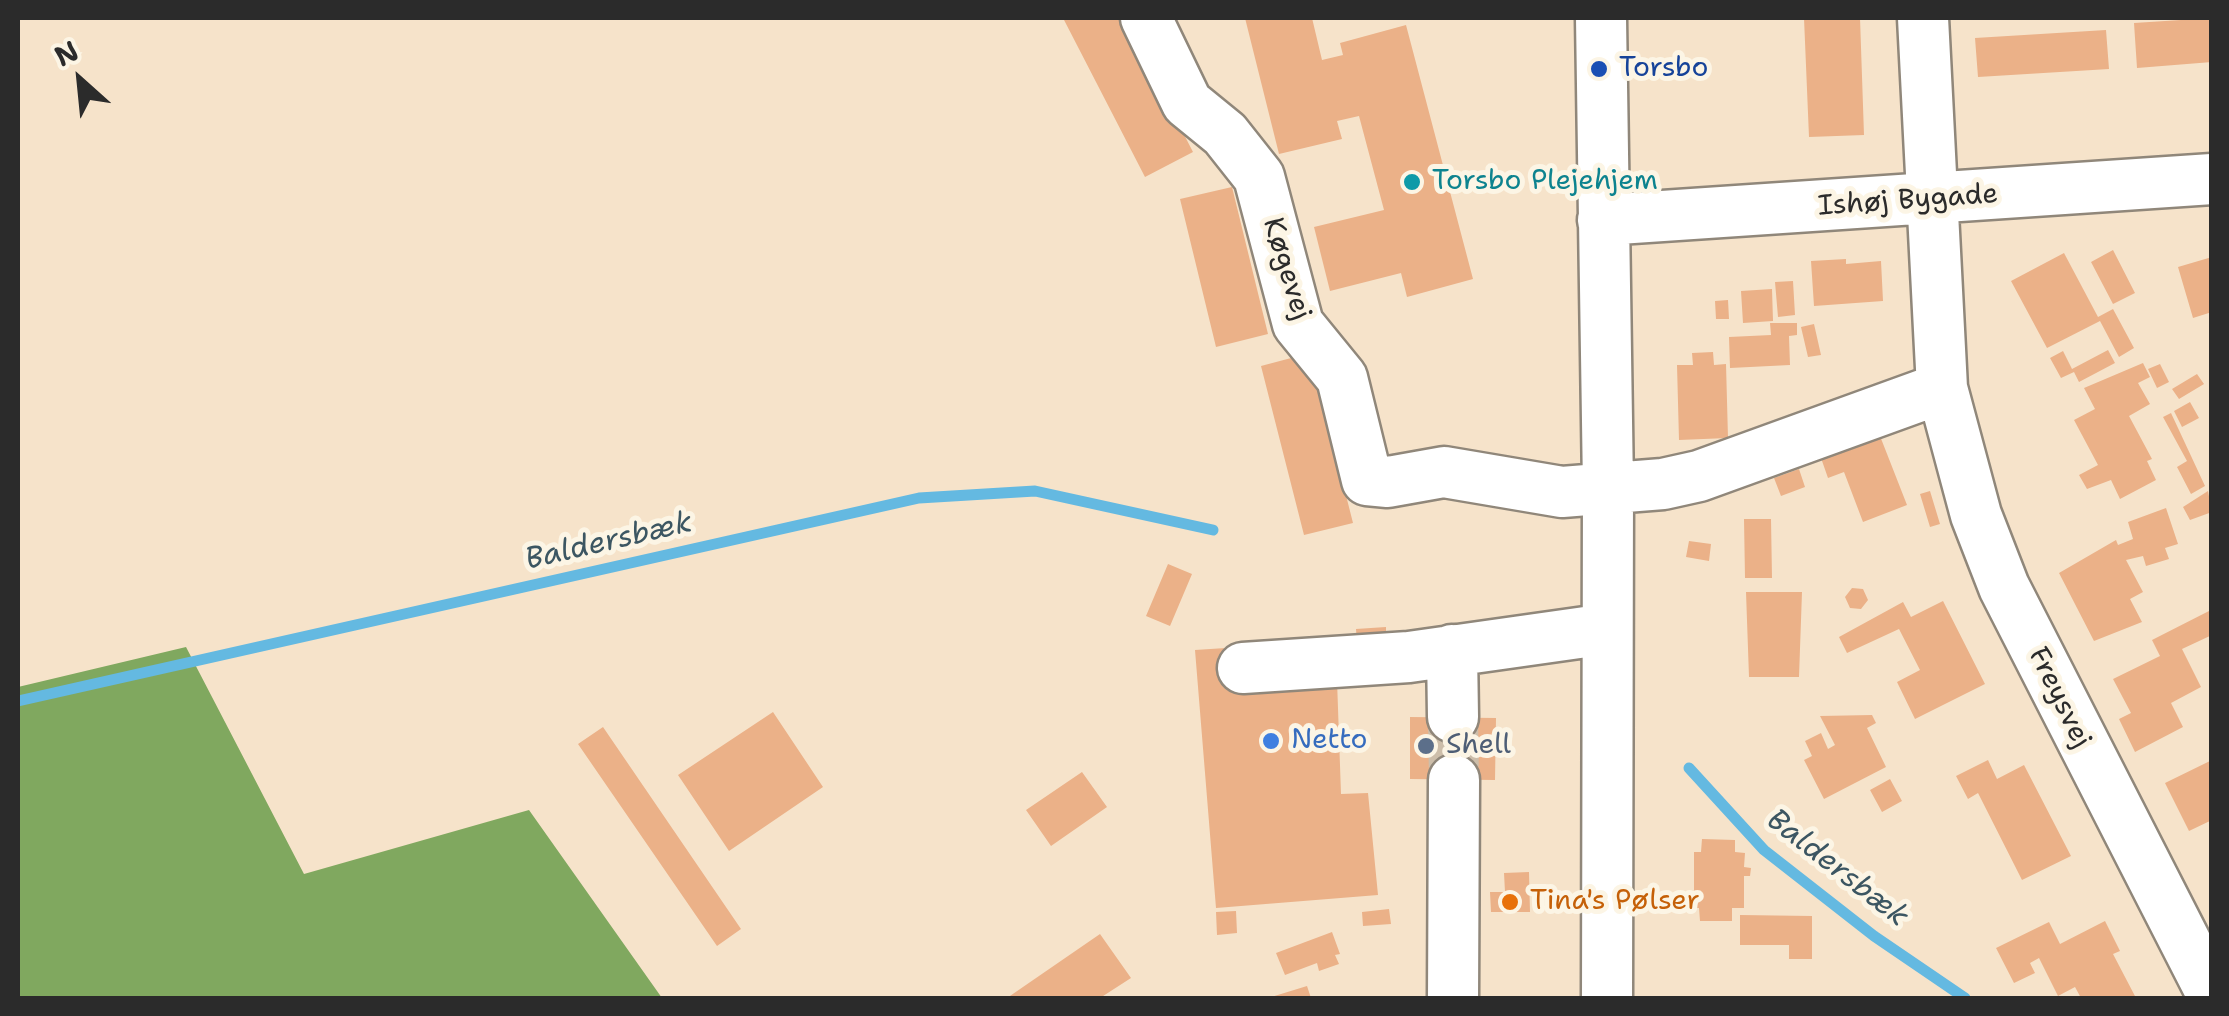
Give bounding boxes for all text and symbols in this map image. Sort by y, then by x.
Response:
north arrow [30,30,130,130]
text: N [48,31,85,75]
place label: Torsbo [1619,52,1708,86]
marker: Torsbo [1588,58,1610,80]
place label: Torsbo Plejehjem [1432,165,1658,199]
marker: Torsbo Plejehjem [1401,171,1423,193]
street label: Ishøj Bygade [1817,178,1999,224]
street label: Køgevej [1255,214,1317,324]
water label: Baldersbæk [522,505,696,579]
street label: Freysvej [2020,642,2098,754]
place label: Netto [1291,724,1367,758]
place label: Shell [1446,729,1511,763]
marker: Netto [1260,730,1282,752]
marker: Shell [1415,735,1437,757]
water label: Baldersbæk [1759,802,1915,936]
place label: Tina's Pølser [1530,885,1700,919]
marker: Tina's Pølser [1499,891,1521,913]

